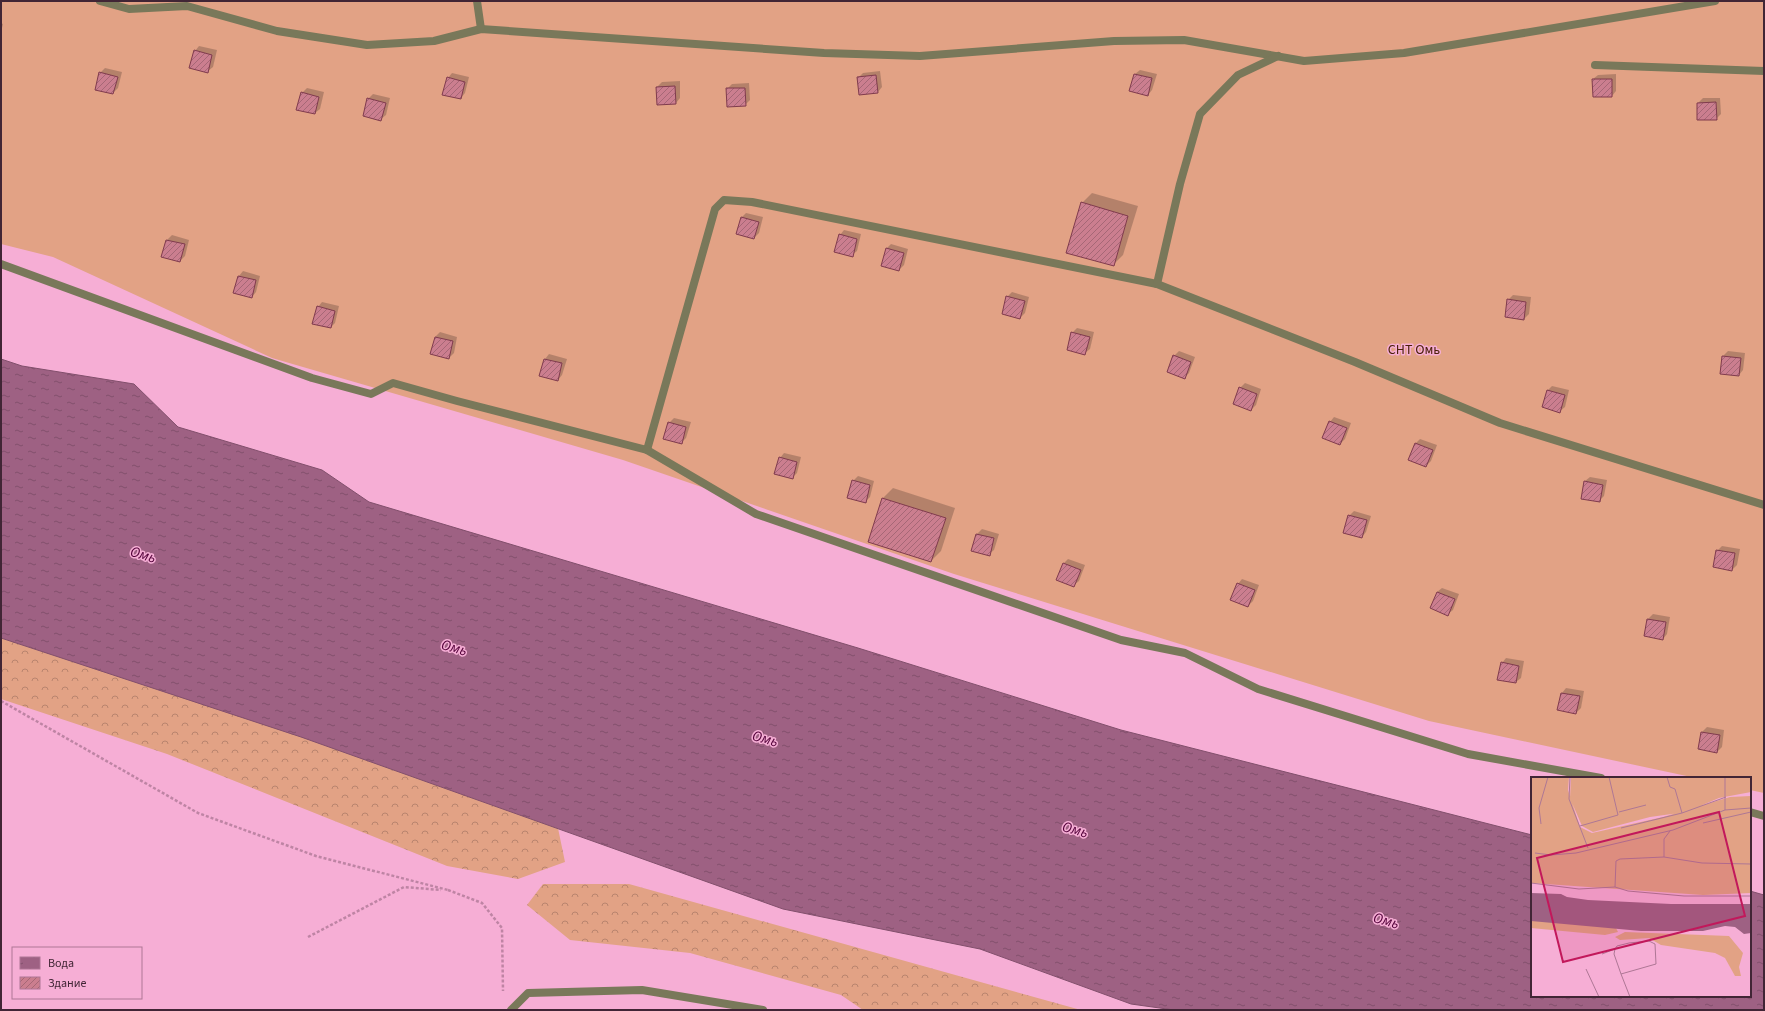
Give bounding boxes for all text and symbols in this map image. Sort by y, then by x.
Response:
park label: СНТ Омь [1388,340,1440,360]
water label: Омь [127,541,159,569]
water label: Омь [439,634,470,662]
water label: Омь [750,725,781,753]
inset map [1531,777,1751,997]
water label: Омь [1060,816,1091,844]
water label: Омь [1371,907,1402,935]
legend [12,947,142,999]
text: Вода [48,955,74,972]
text: Здание [48,975,87,992]

